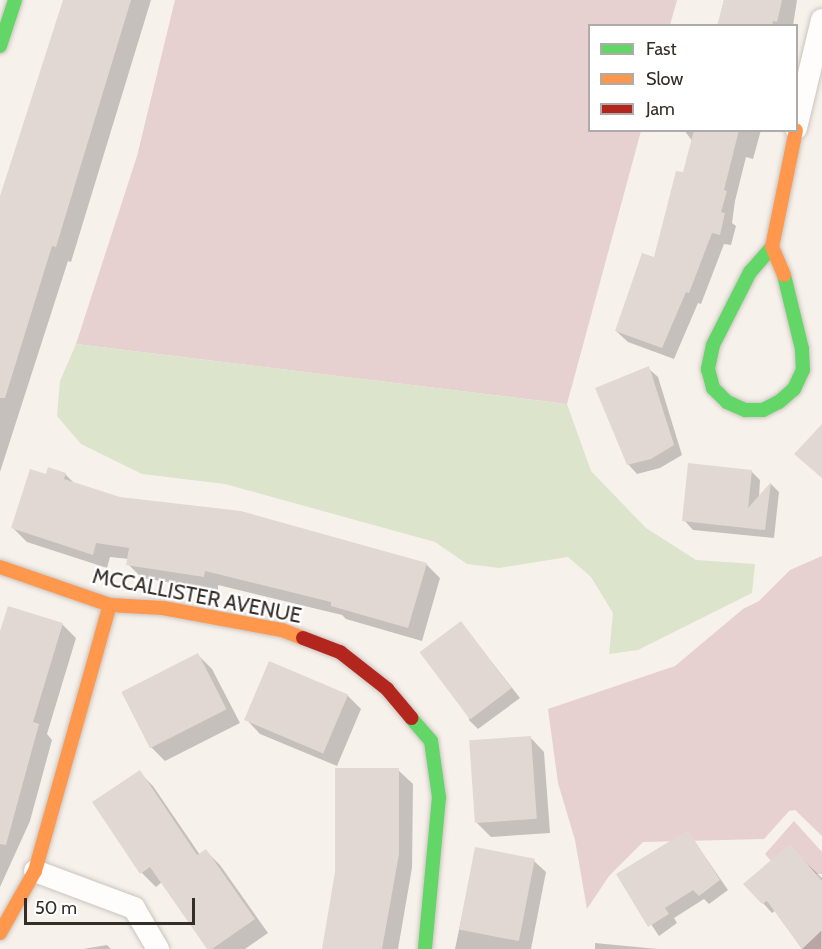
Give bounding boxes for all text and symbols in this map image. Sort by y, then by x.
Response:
legend [588,24,798,132]
text: Fast [646,38,677,60]
text: Slow [646,68,683,90]
text: Jam [646,98,675,120]
street label: MCCALLISTER AVENUE [90,563,304,629]
scale bar [27,886,198,924]
text: 50 m [35,897,77,919]

